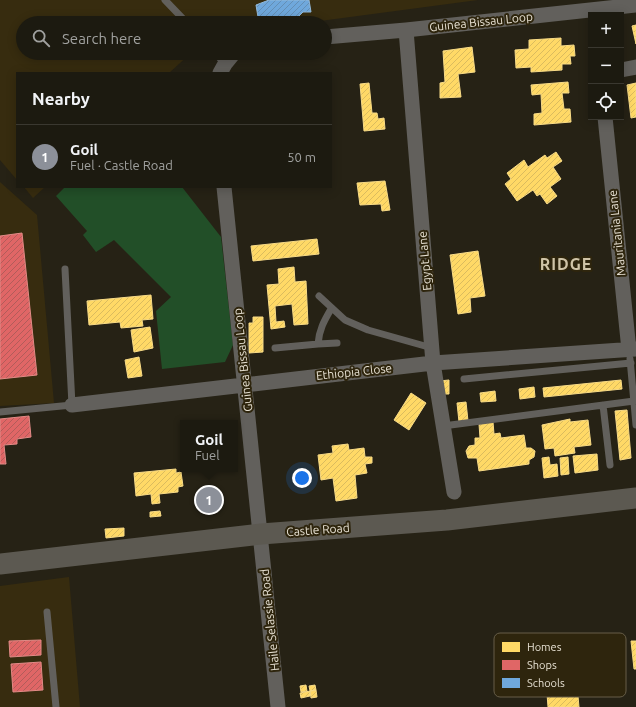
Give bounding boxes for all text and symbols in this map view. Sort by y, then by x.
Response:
street label: Guinea Bissau Loop [429,10,533,33]
map controls [588,12,624,120]
button: + [588,12,624,48]
search box [16,16,332,60]
icon: search [30,27,52,49]
text: Search here [62,30,141,47]
button: − [588,48,624,84]
button: locate [588,84,624,120]
text: Nearby [32,89,90,108]
text: Goil [70,141,98,158]
text: 1 [41,150,49,164]
text: 50 m [287,150,316,164]
text: Fuel · Castle Road [70,158,173,172]
street label: Mauritania Lane [606,189,627,277]
street label: Egypt Lane [415,231,434,291]
district label: RIDGE [540,255,592,273]
street label: Guinea Bissau Loop [231,308,254,412]
street label: Ethiopia Close [315,361,393,382]
popup [180,420,238,472]
text: Goil [195,431,223,448]
text: Fuel [195,448,220,462]
your location [292,468,312,488]
pin: 1 [196,485,222,515]
street label: Castle Road [286,521,350,538]
street label: Haile Selassie Road [258,568,281,672]
legend [494,633,626,697]
text: Homes [527,641,562,653]
text: Shops [527,659,557,671]
text: Schools [527,677,565,689]

